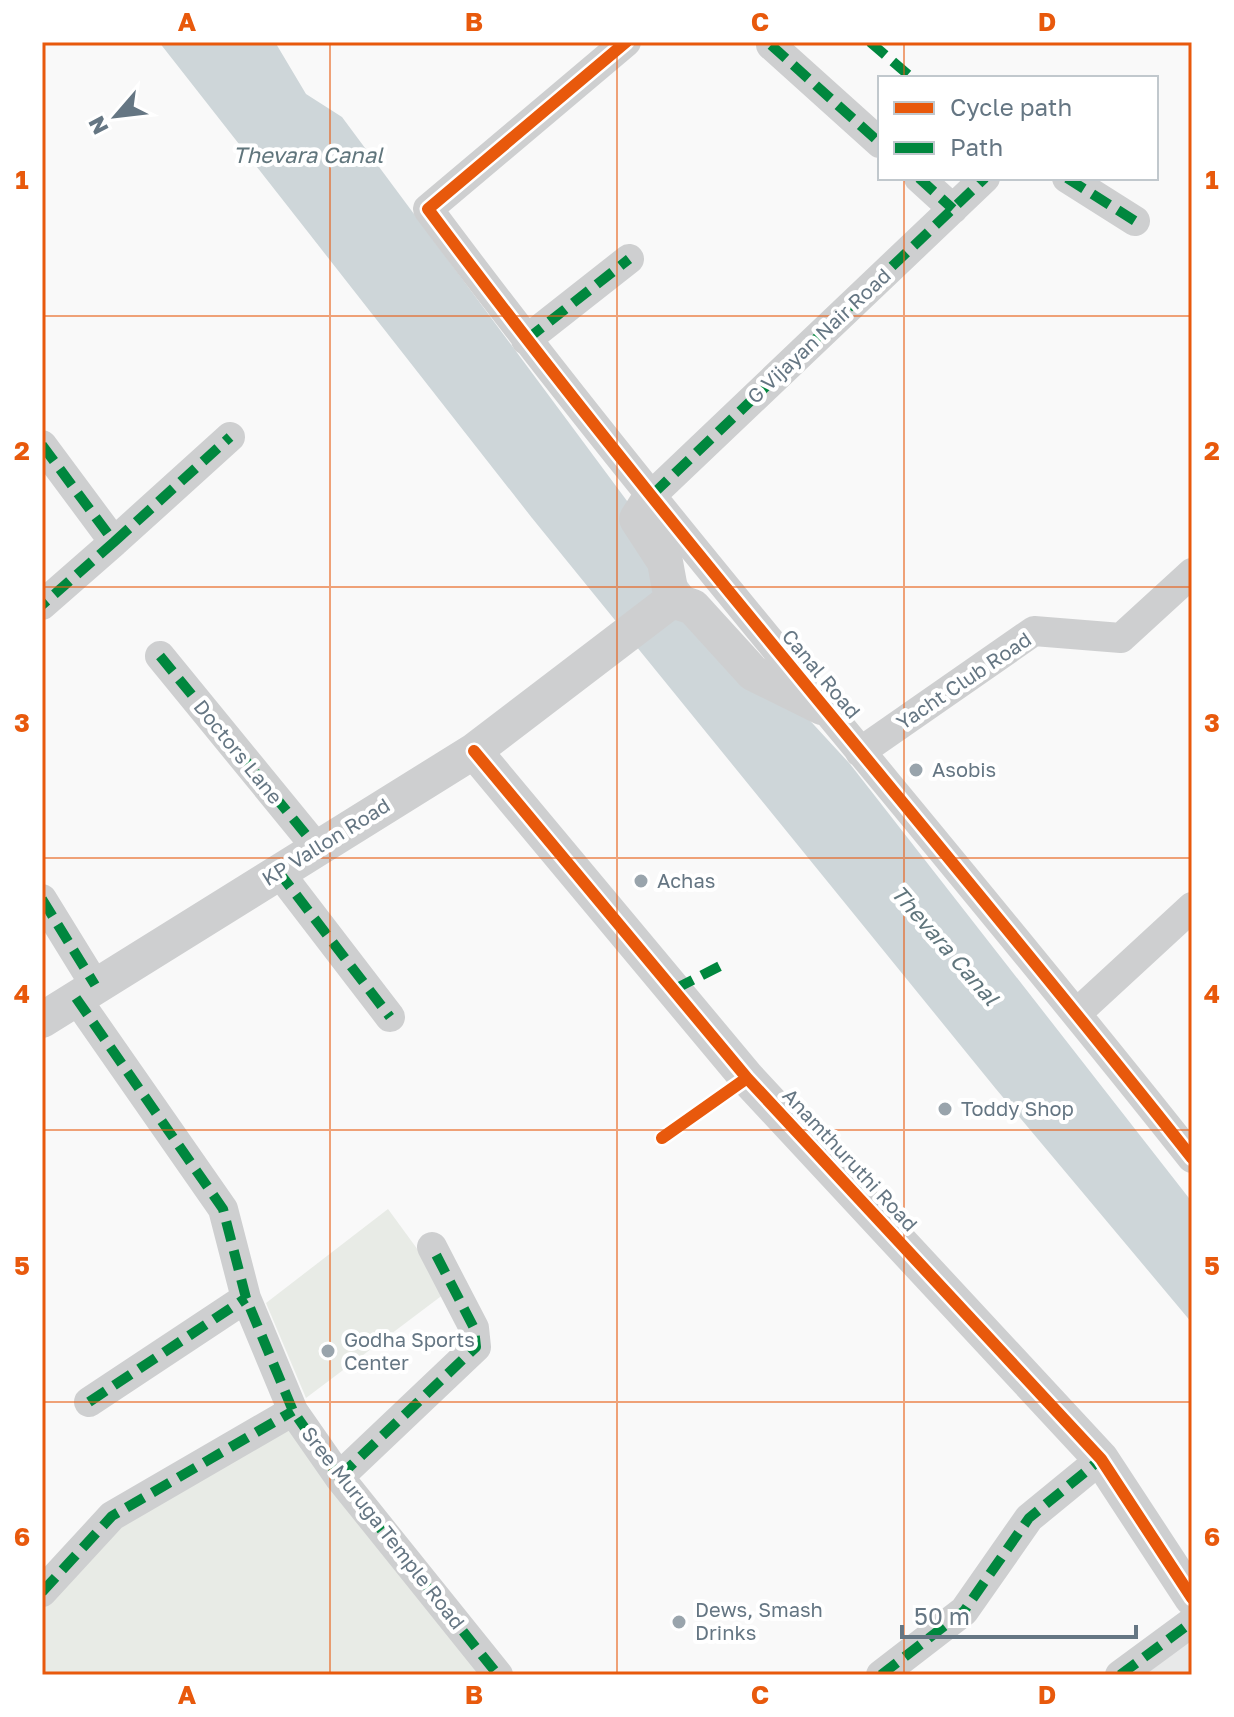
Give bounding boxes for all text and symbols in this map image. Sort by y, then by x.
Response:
text: A [178,6,197,37]
text: B [465,6,483,37]
text: C [751,6,769,37]
text: D [1038,6,1056,37]
north arrow [76,76,156,156]
legend [878,76,1158,180]
text: Cycle path [950,92,1072,121]
text: N [82,112,114,139]
text: Path [950,132,1003,161]
water label: Thevara Canal [233,141,384,168]
text: 1 [15,164,29,195]
text: 1 [1205,164,1219,195]
street label: G Vijayan Nair Road [742,263,895,408]
text: 2 [14,435,30,466]
text: 2 [1204,435,1220,466]
street label: Canal Road [778,624,866,723]
street label: Yacht Club Road [892,626,1035,734]
street label: Doctors Lane [189,694,288,808]
text: 3 [14,707,30,738]
text: 3 [1204,707,1220,738]
place label: Asobis [932,757,996,781]
marker: Asobis [907,761,925,779]
street label: KP Vallon Road [257,792,394,890]
place label: Achas [657,868,715,892]
marker: Achas [632,872,650,890]
water label: Thevara Canal [886,879,1005,1011]
text: 4 [14,978,30,1009]
text: 4 [1204,978,1220,1009]
street label: Anamthuruthi Road [778,1083,923,1236]
place label: Toddy Shop [961,1096,1074,1120]
marker: Toddy Shop [936,1100,954,1118]
text: 5 [14,1250,30,1281]
text: 5 [1204,1250,1220,1281]
place label: Godha Sports Center [344,1327,475,1374]
marker: Godha Sports Center [319,1342,337,1360]
street label: Sree Muruga Temple Road [297,1421,470,1633]
text: 6 [14,1521,30,1552]
text: 6 [1204,1521,1220,1552]
scale bar [902,1589,1136,1639]
place label: Dews, Smash Drinks [695,1597,823,1644]
text: 50 m [914,1601,970,1630]
marker: Dews, Smash Drinks [670,1613,688,1631]
text: A [178,1679,197,1710]
text: B [465,1679,483,1710]
text: C [751,1679,769,1710]
text: D [1038,1679,1056,1710]

